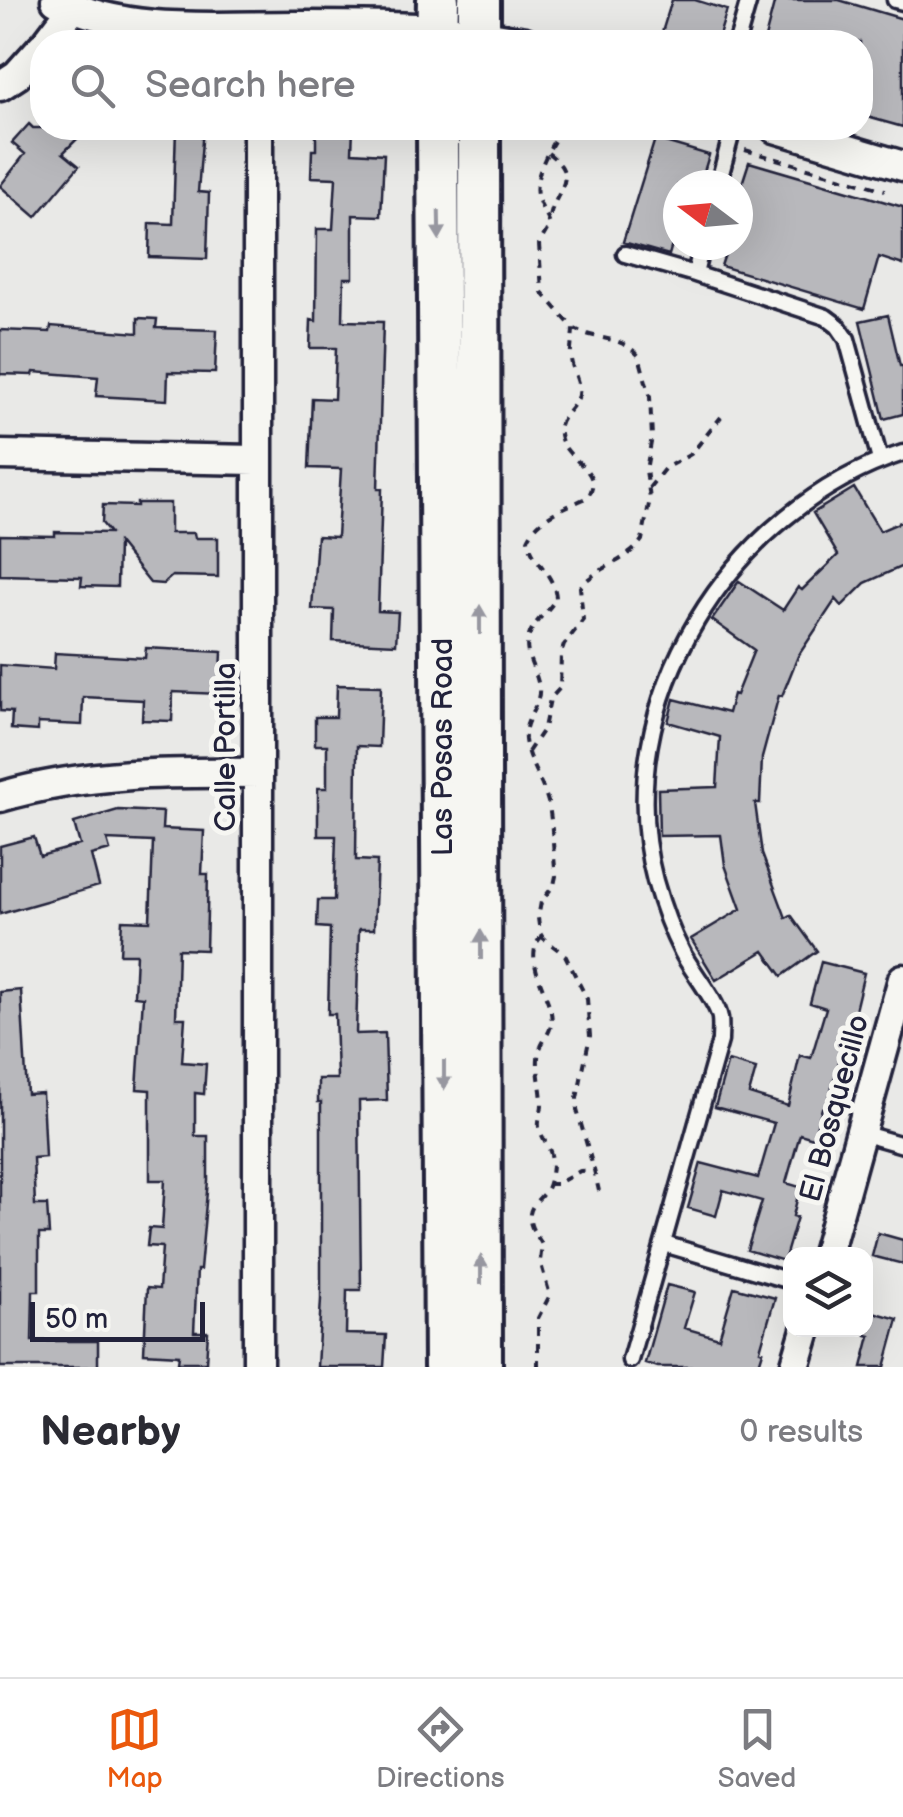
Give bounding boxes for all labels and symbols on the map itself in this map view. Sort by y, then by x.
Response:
north arrow [663,170,753,260]
one-way arrow [431,209,447,241]
one-way arrow [472,603,488,635]
street label: Las Posas Road [425,638,461,856]
street label: Calle Portilla [208,662,244,832]
one-way arrow [473,928,489,960]
street label: El Bosquecillo [793,1011,877,1206]
one-way arrow [436,1059,452,1091]
one-way arrow [473,1253,489,1285]
scale bar [30,1297,205,1342]

